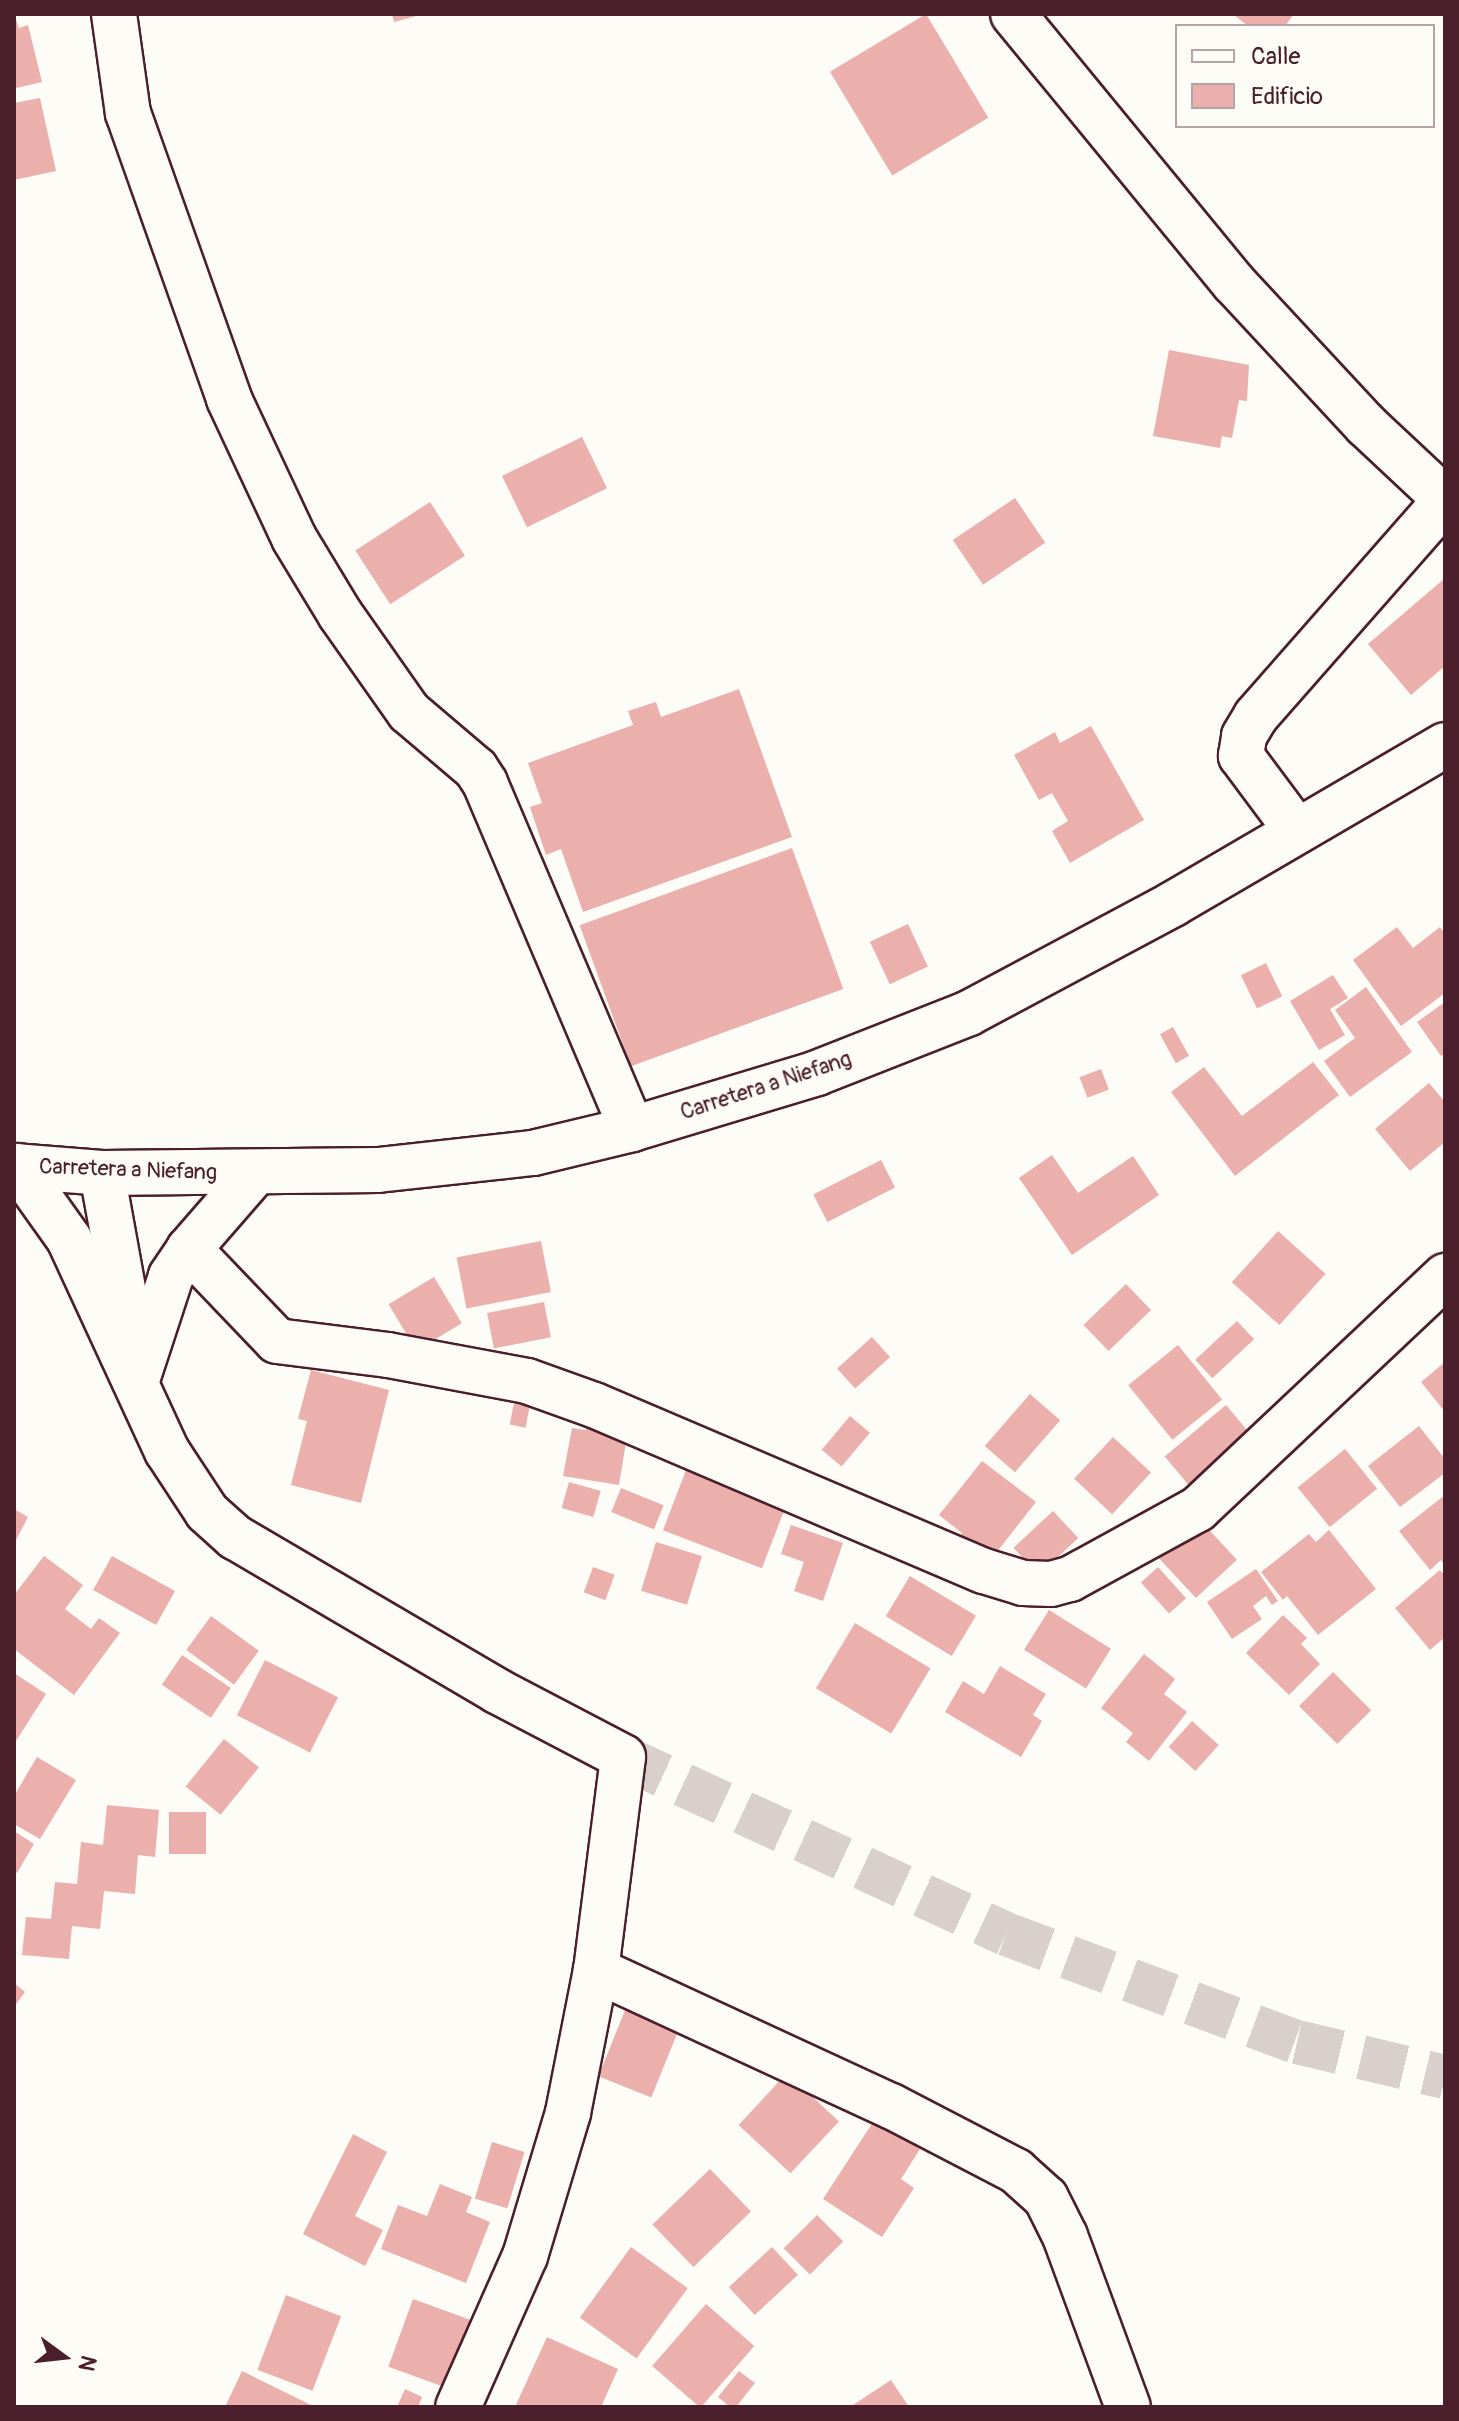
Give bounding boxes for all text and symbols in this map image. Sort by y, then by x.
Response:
legend [1175,24,1435,128]
text: Calle [1251,42,1300,71]
text: Edificio [1251,82,1323,111]
street label: Carretera a Niefang [677,1046,855,1126]
street label: Carretera a Niefang [38,1154,218,1186]
north arrow [24,2317,104,2397]
text: N [72,2352,103,2374]

